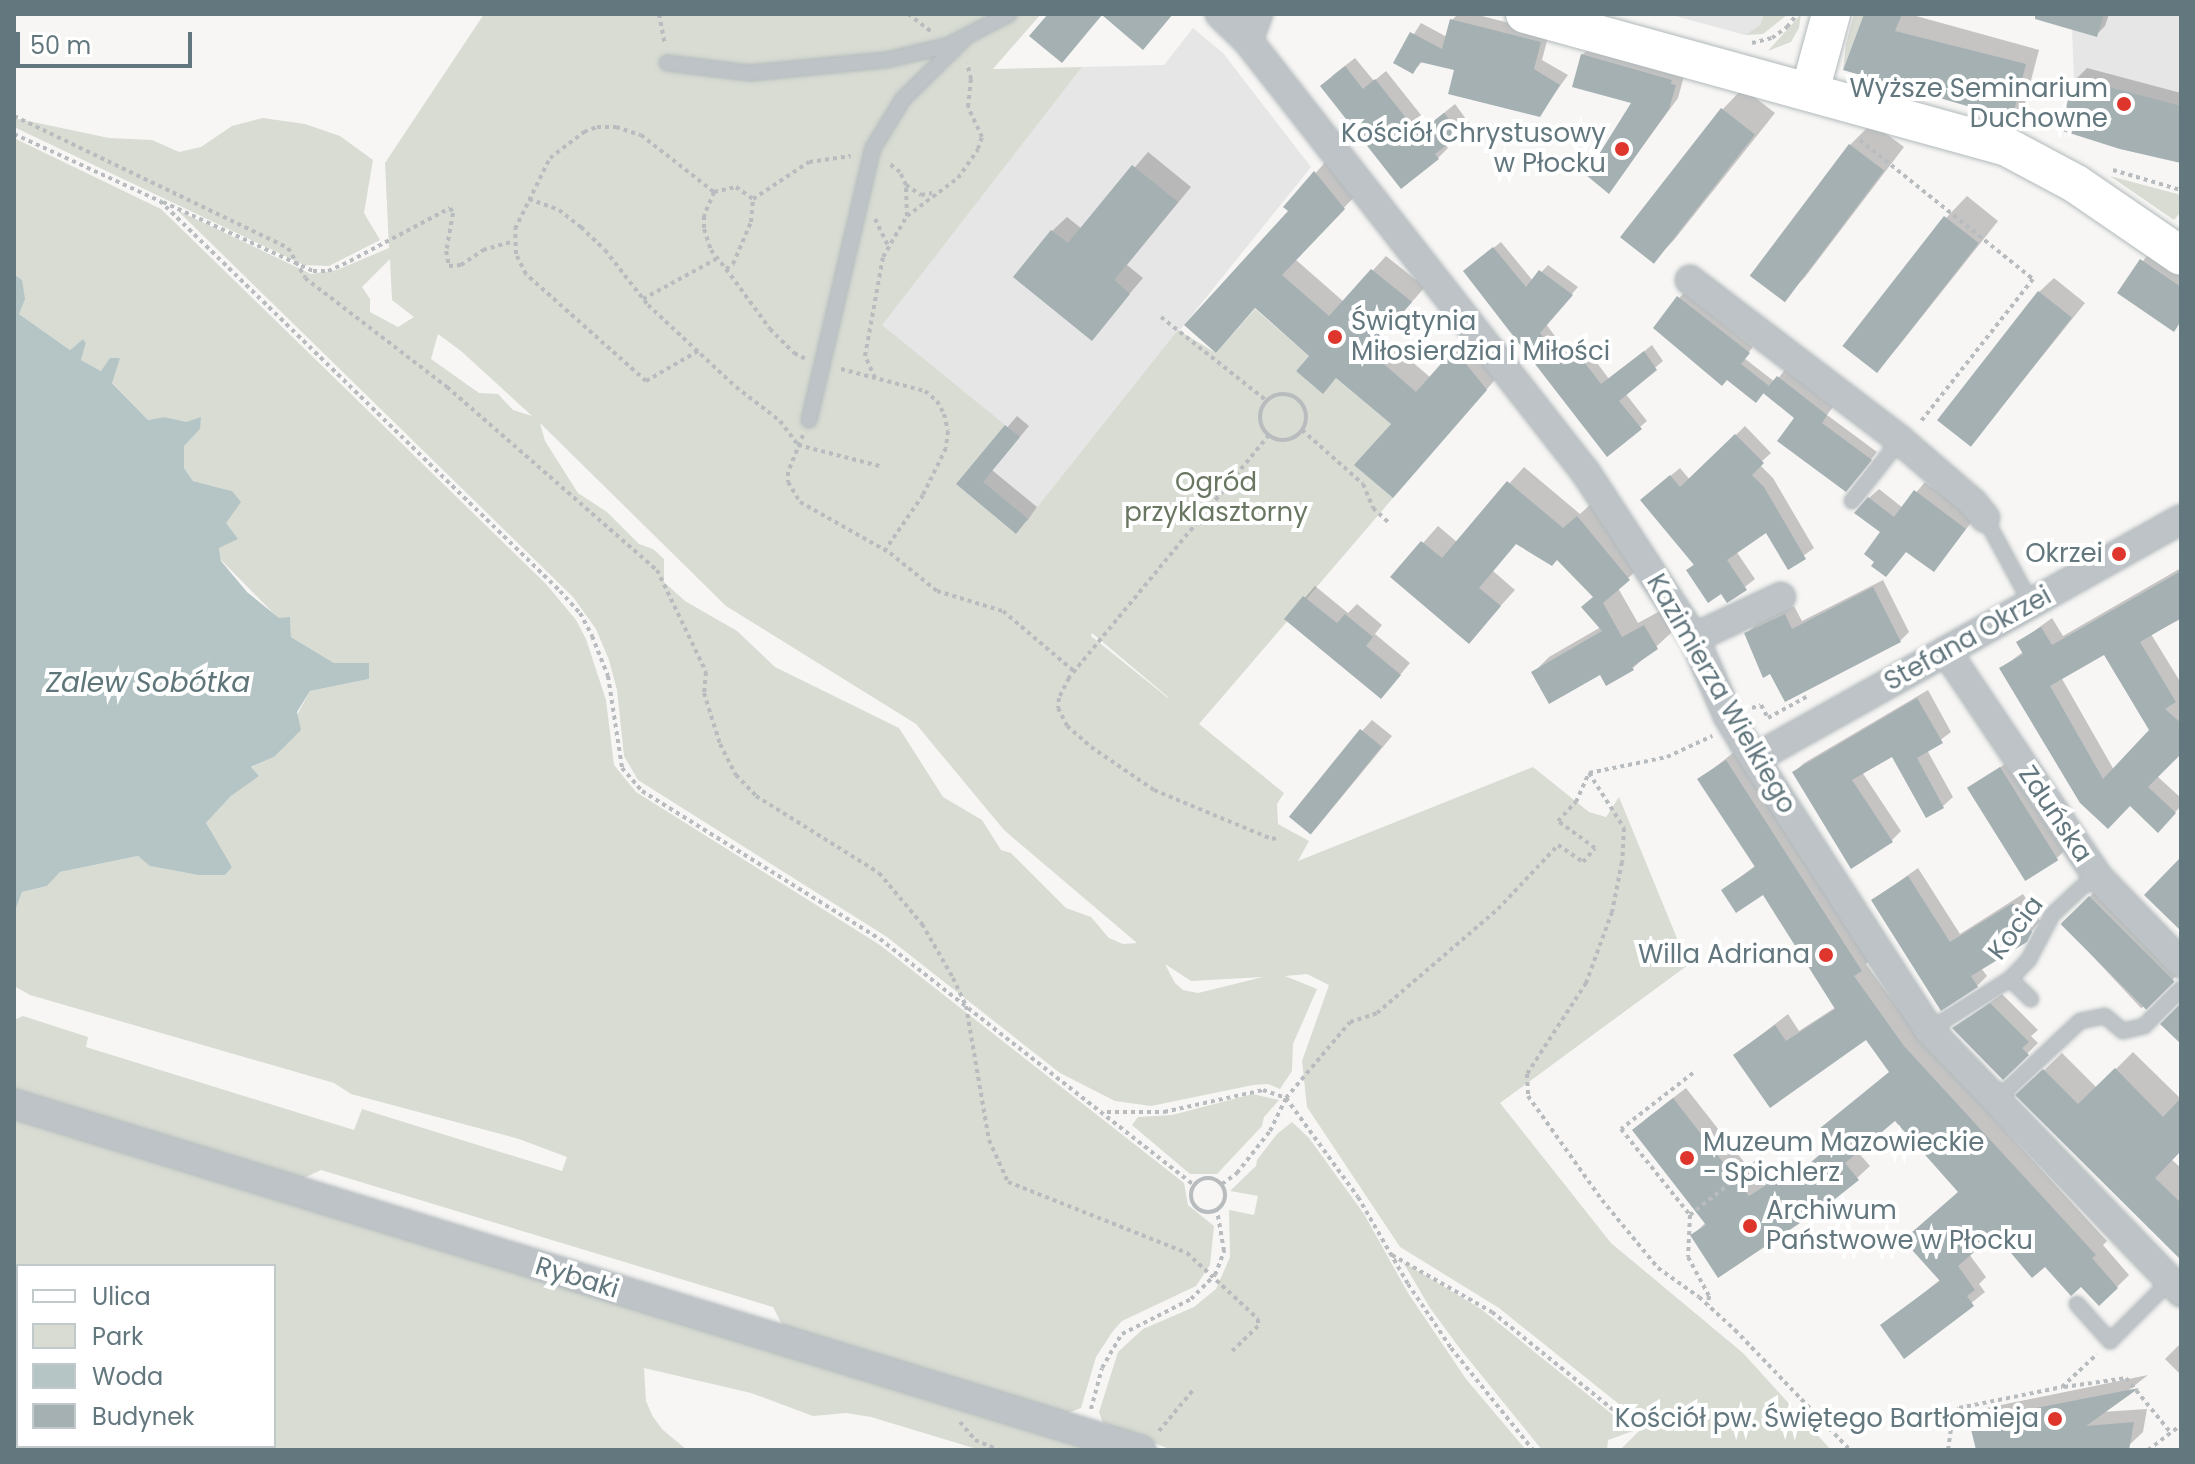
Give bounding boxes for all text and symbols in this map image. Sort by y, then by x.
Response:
scale bar [20,16,196,66]
text: 50 m [30,29,91,62]
place label: Wyższe Seminarium Duchowne [1849,73,2108,134]
marker: Wyższe Seminarium Duchowne [2115,95,2133,113]
place label: Kościół Chrystusowy w Płocku [1341,118,1606,180]
marker: Kościół Chrystusowy w Płocku [1613,140,1631,158]
place label: Świątynia Miłosierdzia i Miłości [1351,306,1610,368]
marker: Świątynia Miłosierdzia i Miłości [1326,328,1344,346]
park label: Ogród przyklasztorny [1124,467,1308,528]
place label: Okrzei [2025,538,2103,570]
marker: Okrzei [2110,545,2128,563]
street label: Kazimierza Wielkiego [1640,569,1802,819]
street label: Stefana Okrzei [1879,580,2057,698]
water label: Zalew Sobótka [46,666,250,700]
street label: Zduńska [2011,760,2099,868]
street label: Kocia [1982,890,2050,966]
place label: Willa Adriana [1638,939,1810,971]
marker: Willa Adriana [1817,946,1835,964]
place label: Muzeum Mazowieckie - Spichlerz [1703,1127,1984,1188]
marker: Muzeum Mazowieckie - Spichlerz [1678,1149,1696,1167]
place label: Archiwum Państwowe w Płocku [1766,1195,2033,1256]
marker: Archiwum Państwowe w Płocku [1741,1217,1759,1235]
street label: Rybaki [532,1251,622,1305]
legend [16,1264,276,1448]
text: Ulica [92,1280,151,1313]
text: Park [92,1320,143,1353]
text: Woda [92,1360,163,1393]
text: Budynek [92,1400,194,1433]
place label: Kościół pw. Świętego Bartłomieja [1615,1403,2039,1435]
marker: Kościół pw. Świętego Bartłomieja [2046,1410,2064,1428]

